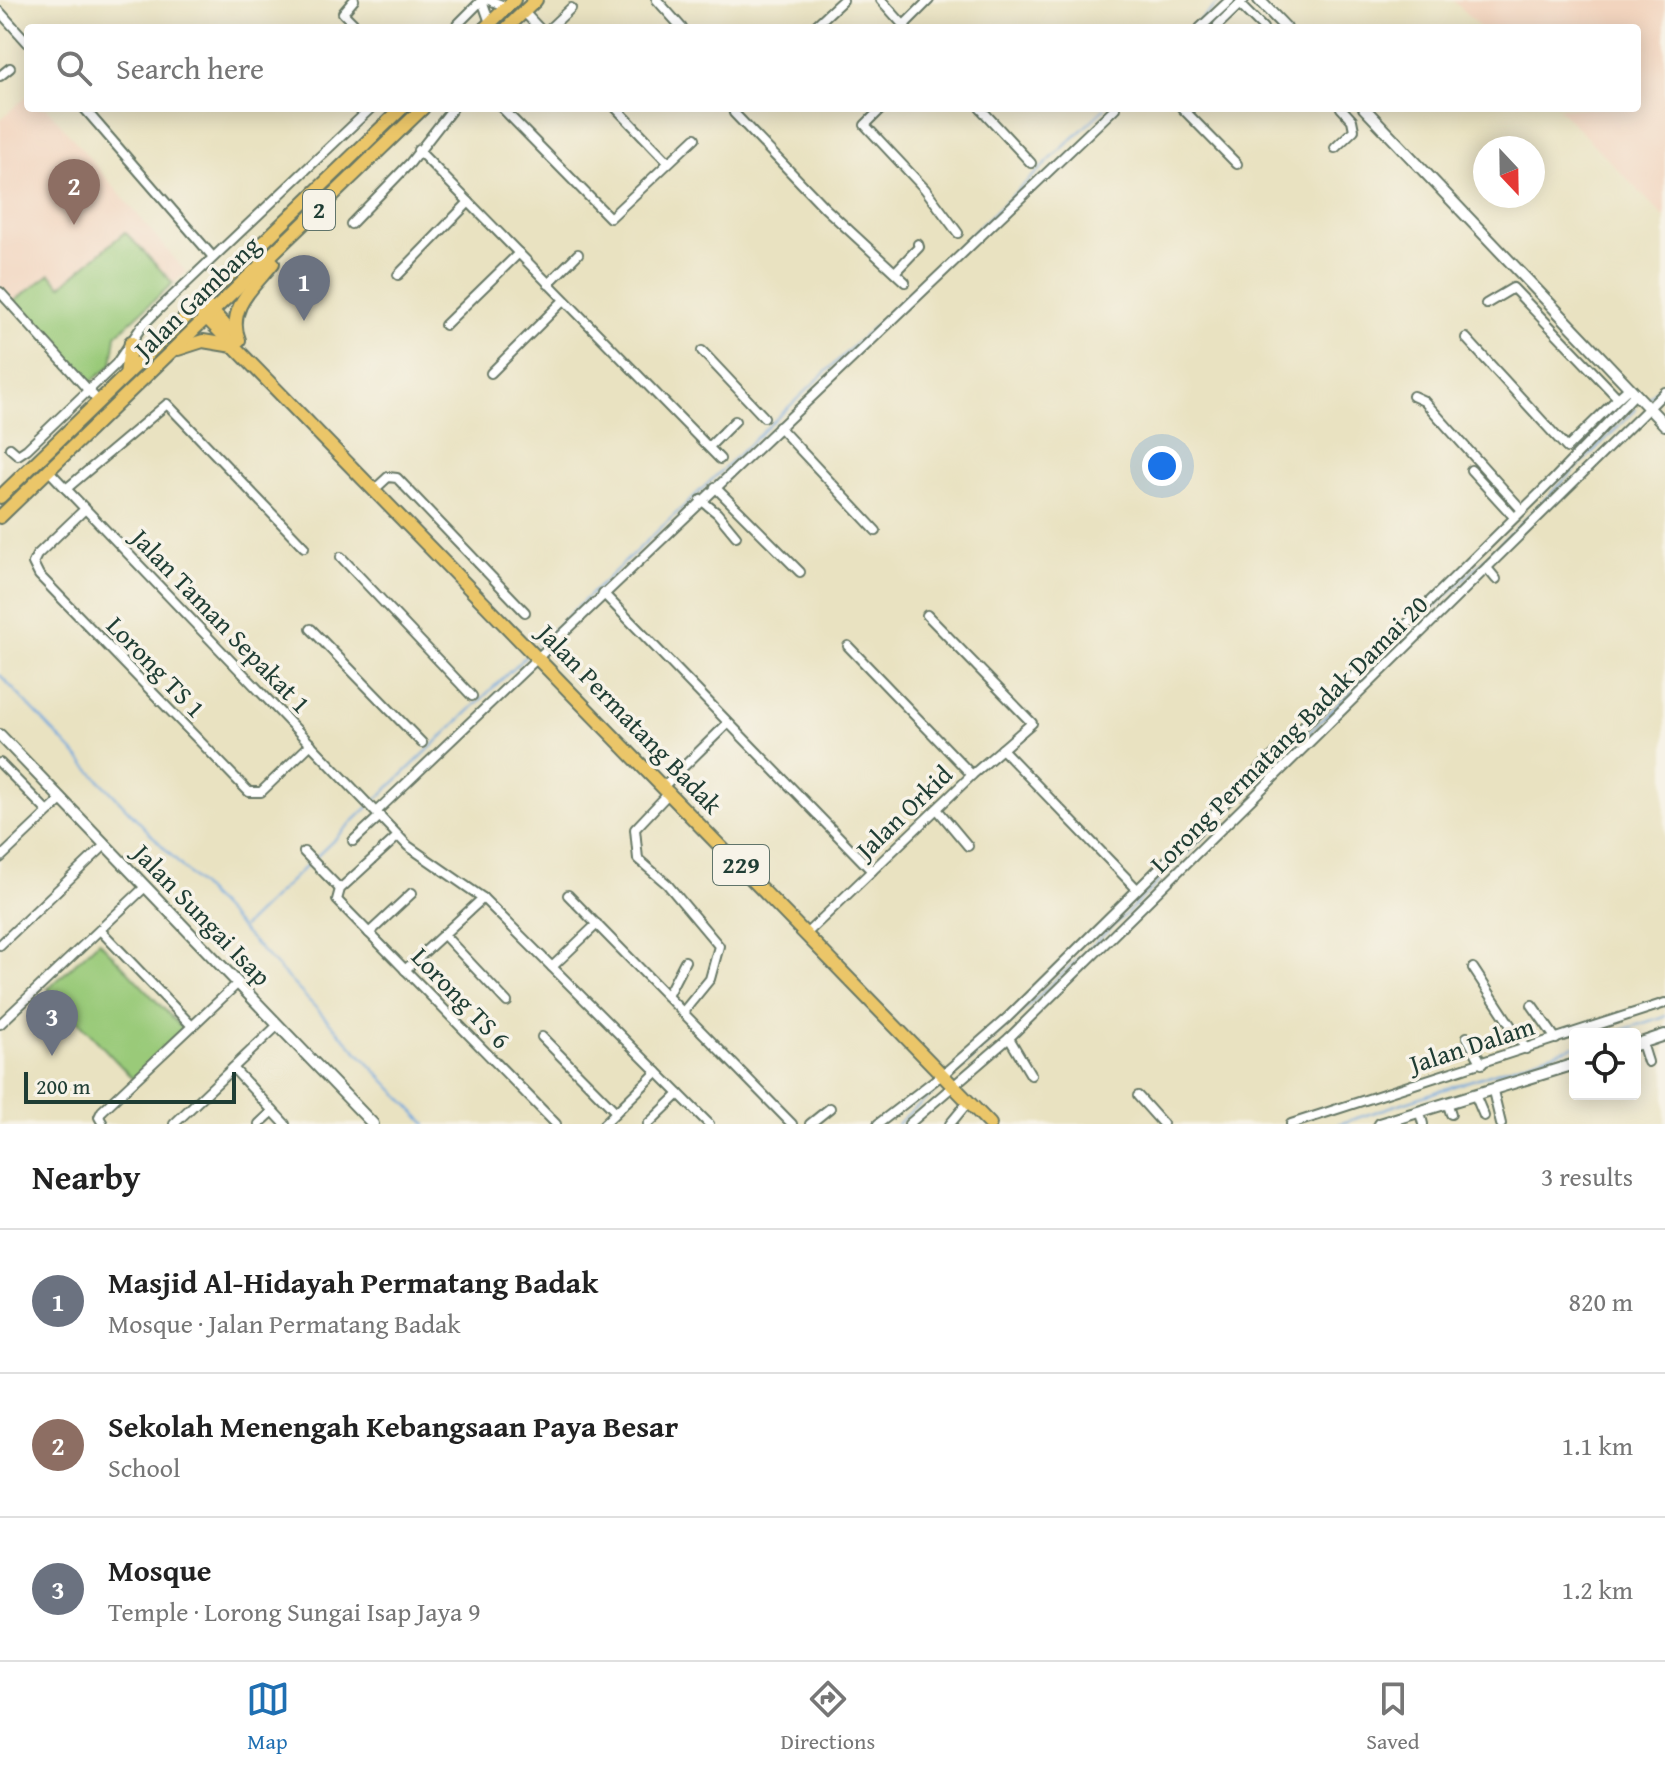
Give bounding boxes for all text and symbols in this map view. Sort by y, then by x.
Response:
search box [24,24,1641,112]
icon: search [52,46,96,90]
text: Search here [116,46,264,90]
north arrow [1473,136,1545,208]
pin: 2 [48,159,100,225]
road number: 2 [303,190,335,230]
street label: Jalan Gambang [122,226,269,369]
pin: 1 [278,255,330,321]
your location [1142,446,1182,486]
street label: Jalan Taman Sepakat 1 [120,517,320,722]
street label: Lorong Permatang Badak Damai 20 [1141,586,1437,882]
street label: Lorong TS 1 [98,607,215,726]
street label: Jalan Permatang Badak [527,612,732,823]
street label: Jalan Orkid [844,755,961,870]
street label: Jalan Sungai Isap [122,833,281,995]
road number: 229 [713,845,769,885]
street label: Lorong TS 6 [403,938,520,1057]
pin: 3 [26,990,78,1056]
street label: Jalan Dalam [1401,1006,1539,1084]
map controls [1569,1028,1641,1100]
button: locate [1569,1028,1641,1100]
scale bar [24,1068,236,1104]
text: 200 m [36,1070,91,1102]
text: Nearby [32,1152,141,1201]
text: 3 results [1541,1157,1633,1196]
text: Masjid Al-Hidayah Permatang Badak [108,1260,598,1304]
text: 1 [51,1282,65,1321]
text: 820 m [1568,1282,1633,1321]
text: Mosque · Jalan Permatang Badak [108,1304,461,1343]
text: Sekolah Menengah Kebangsaan Paya Besar [108,1404,678,1448]
text: 2 [51,1426,65,1465]
text: 1.1 km [1561,1426,1633,1465]
text: School [108,1448,180,1487]
text: Mosque [108,1548,211,1592]
text: 3 [51,1570,65,1609]
text: 1.2 km [1561,1570,1633,1609]
text: Temple · Lorong Sungai Isap Jaya 9 [108,1592,481,1631]
tab: Map [246,1677,290,1757]
tab: Directions [781,1677,875,1757]
tab: Saved [1366,1677,1419,1757]

